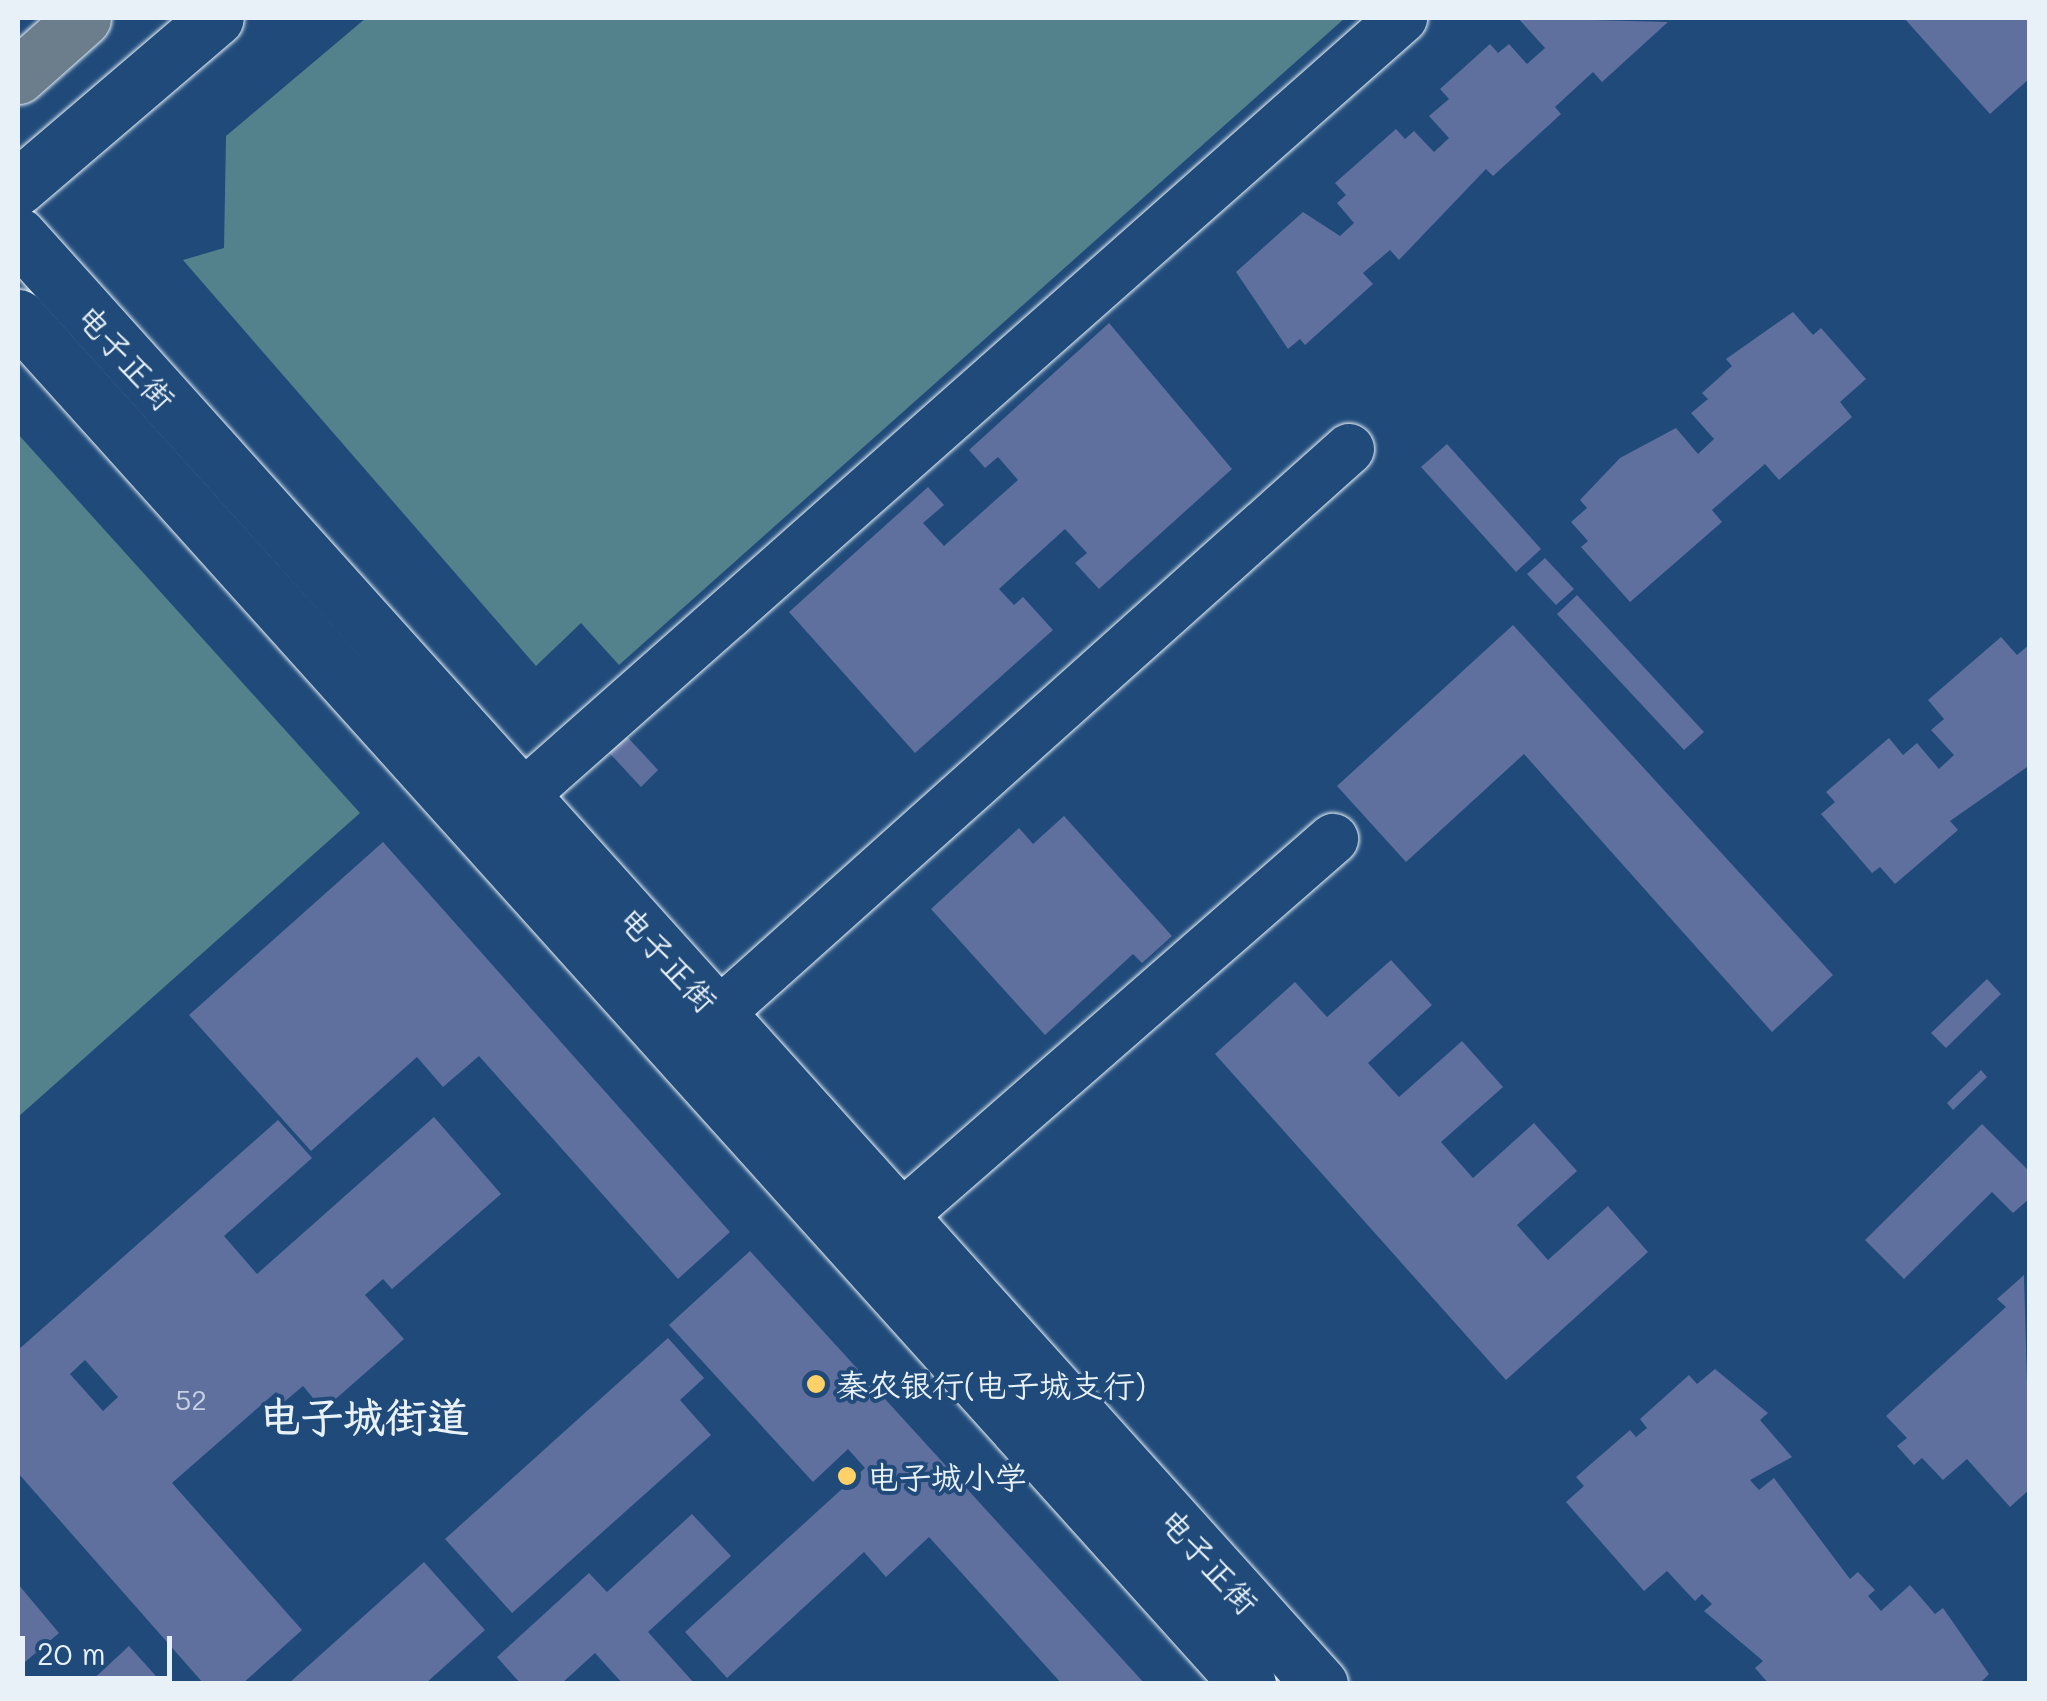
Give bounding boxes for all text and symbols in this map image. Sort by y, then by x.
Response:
street label: 电子正街 [70,297,184,417]
street label: 电子正街 [612,899,726,1019]
place label: 秦农银行(电子城支行) [836,1365,1146,1403]
marker: 秦农银行(电子城支行) [805,1373,827,1395]
house number: 52 [175,1382,207,1416]
district label: 电子城街道 [259,1391,469,1441]
place label: 电子城小学 [867,1457,1027,1495]
marker: 电子城小学 [836,1465,858,1487]
street label: 电子正街 [1153,1501,1267,1621]
scale bar [25,1616,178,1678]
text: 20 m [37,1633,106,1673]

